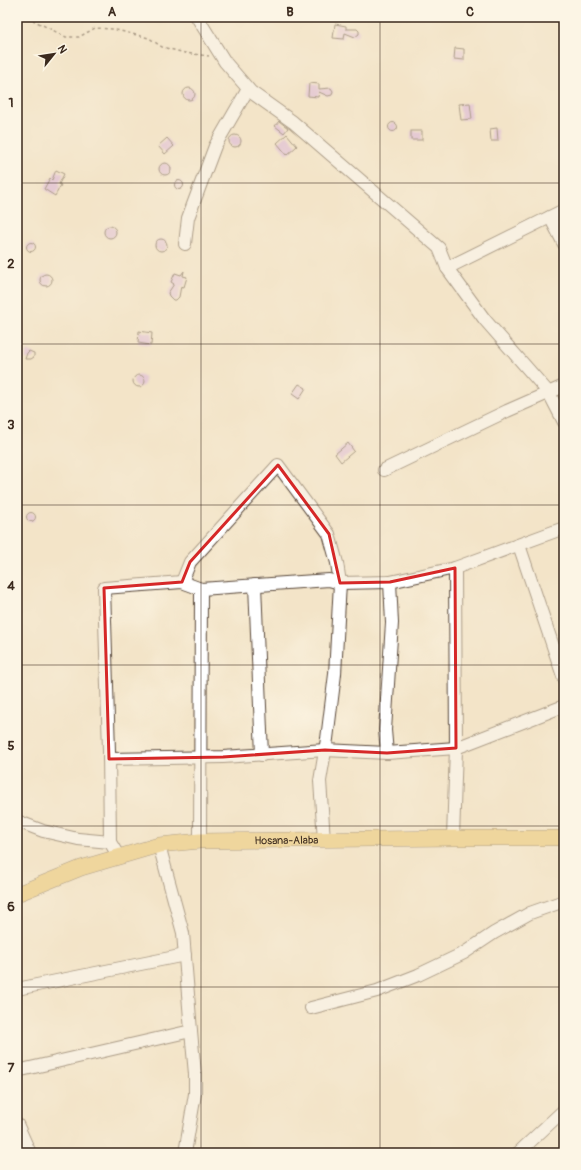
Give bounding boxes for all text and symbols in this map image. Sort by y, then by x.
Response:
text: A [108,4,117,20]
text: B [286,4,294,20]
text: C [466,4,474,20]
north arrow [34,34,74,74]
text: N [55,43,70,56]
text: 1 [8,95,14,111]
text: 2 [7,256,15,272]
text: 3 [7,417,15,433]
text: 4 [7,578,15,594]
text: 5 [7,738,15,754]
street label: Hosana-Alaba [254,834,319,847]
text: 6 [7,899,15,915]
text: 7 [8,1060,15,1076]

